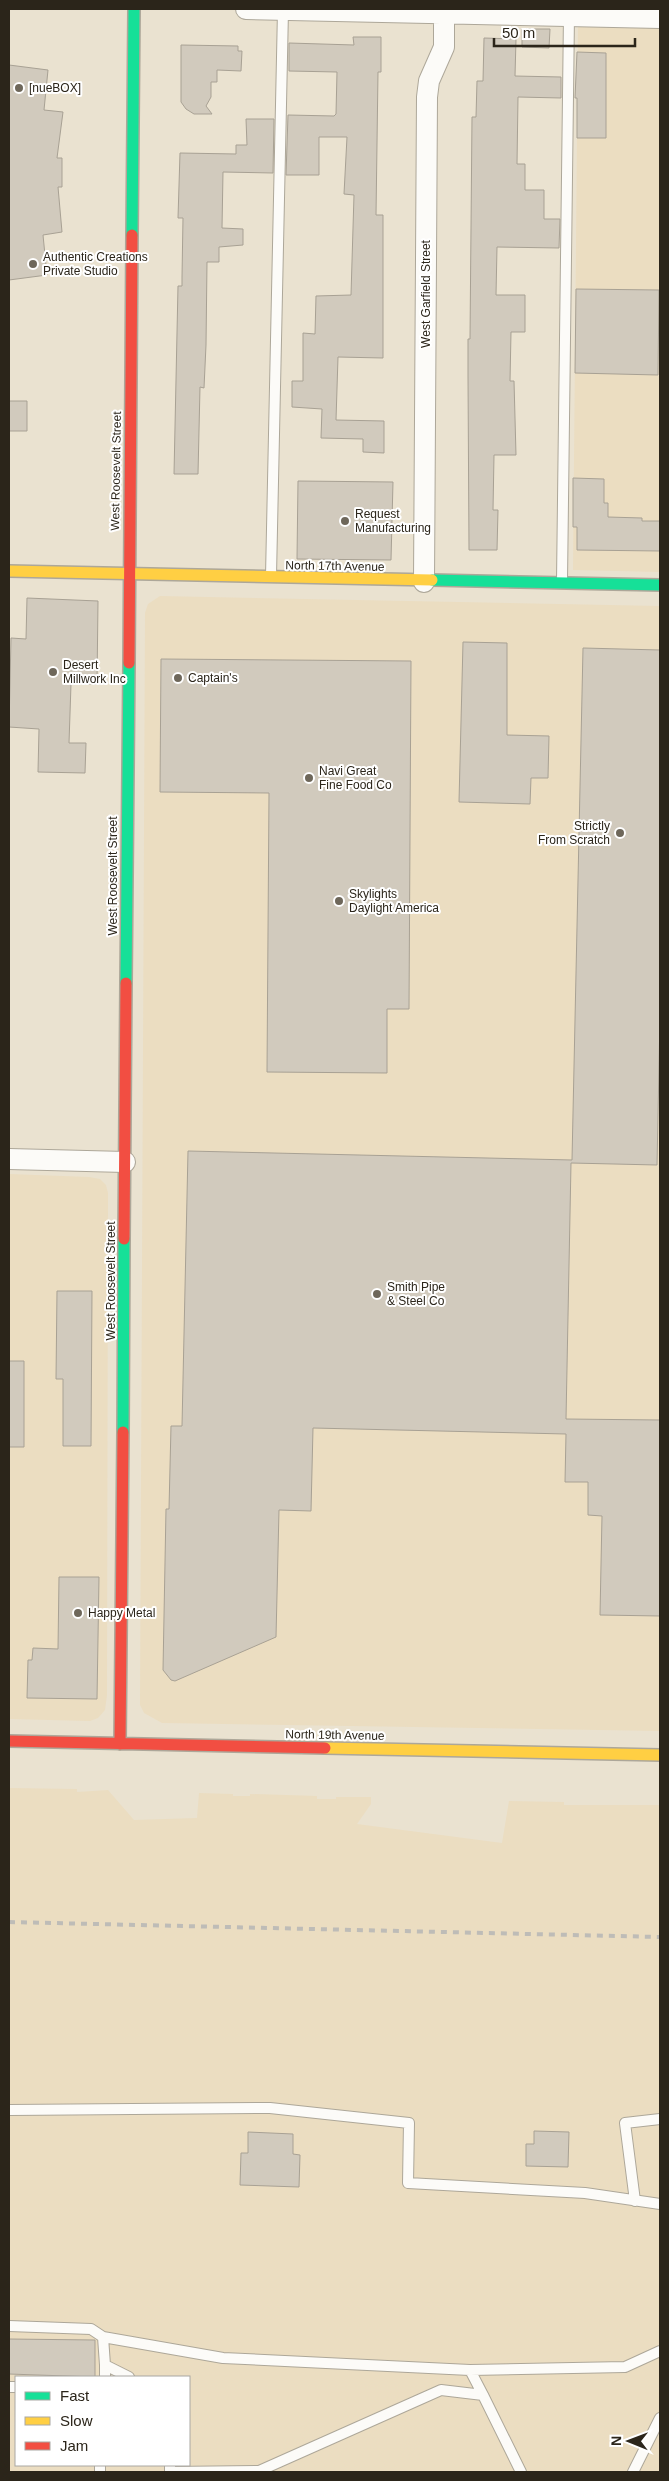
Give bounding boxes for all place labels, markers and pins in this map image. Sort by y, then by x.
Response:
place label: [nueBOX] [29,81,81,95]
marker: [nueBOX] [13,82,25,94]
place label: Authentic Creations Private Studio [43,250,148,278]
marker: Authentic Creations Private Studio [27,258,39,270]
place label: Request Manufacturing [355,507,431,535]
marker: Request Manufacturing [339,515,351,527]
place label: Desert Millwork Inc [63,658,126,686]
marker: Desert Millwork Inc [47,666,59,678]
place label: Captain's [188,671,238,685]
marker: Captain's [172,672,184,684]
place label: Navi Great Fine Food Co [319,764,392,792]
marker: Navi Great Fine Food Co [303,772,315,784]
place label: Strictly From Scratch [538,819,610,847]
marker: Strictly From Scratch [614,827,626,839]
place label: Skylights Daylight America [349,887,439,915]
marker: Skylights Daylight America [333,895,345,907]
place label: Smith Pipe & Steel Co [387,1280,445,1308]
marker: Smith Pipe & Steel Co [371,1288,383,1300]
place label: Happy Metal [88,1606,155,1620]
marker: Happy Metal [72,1607,84,1619]

